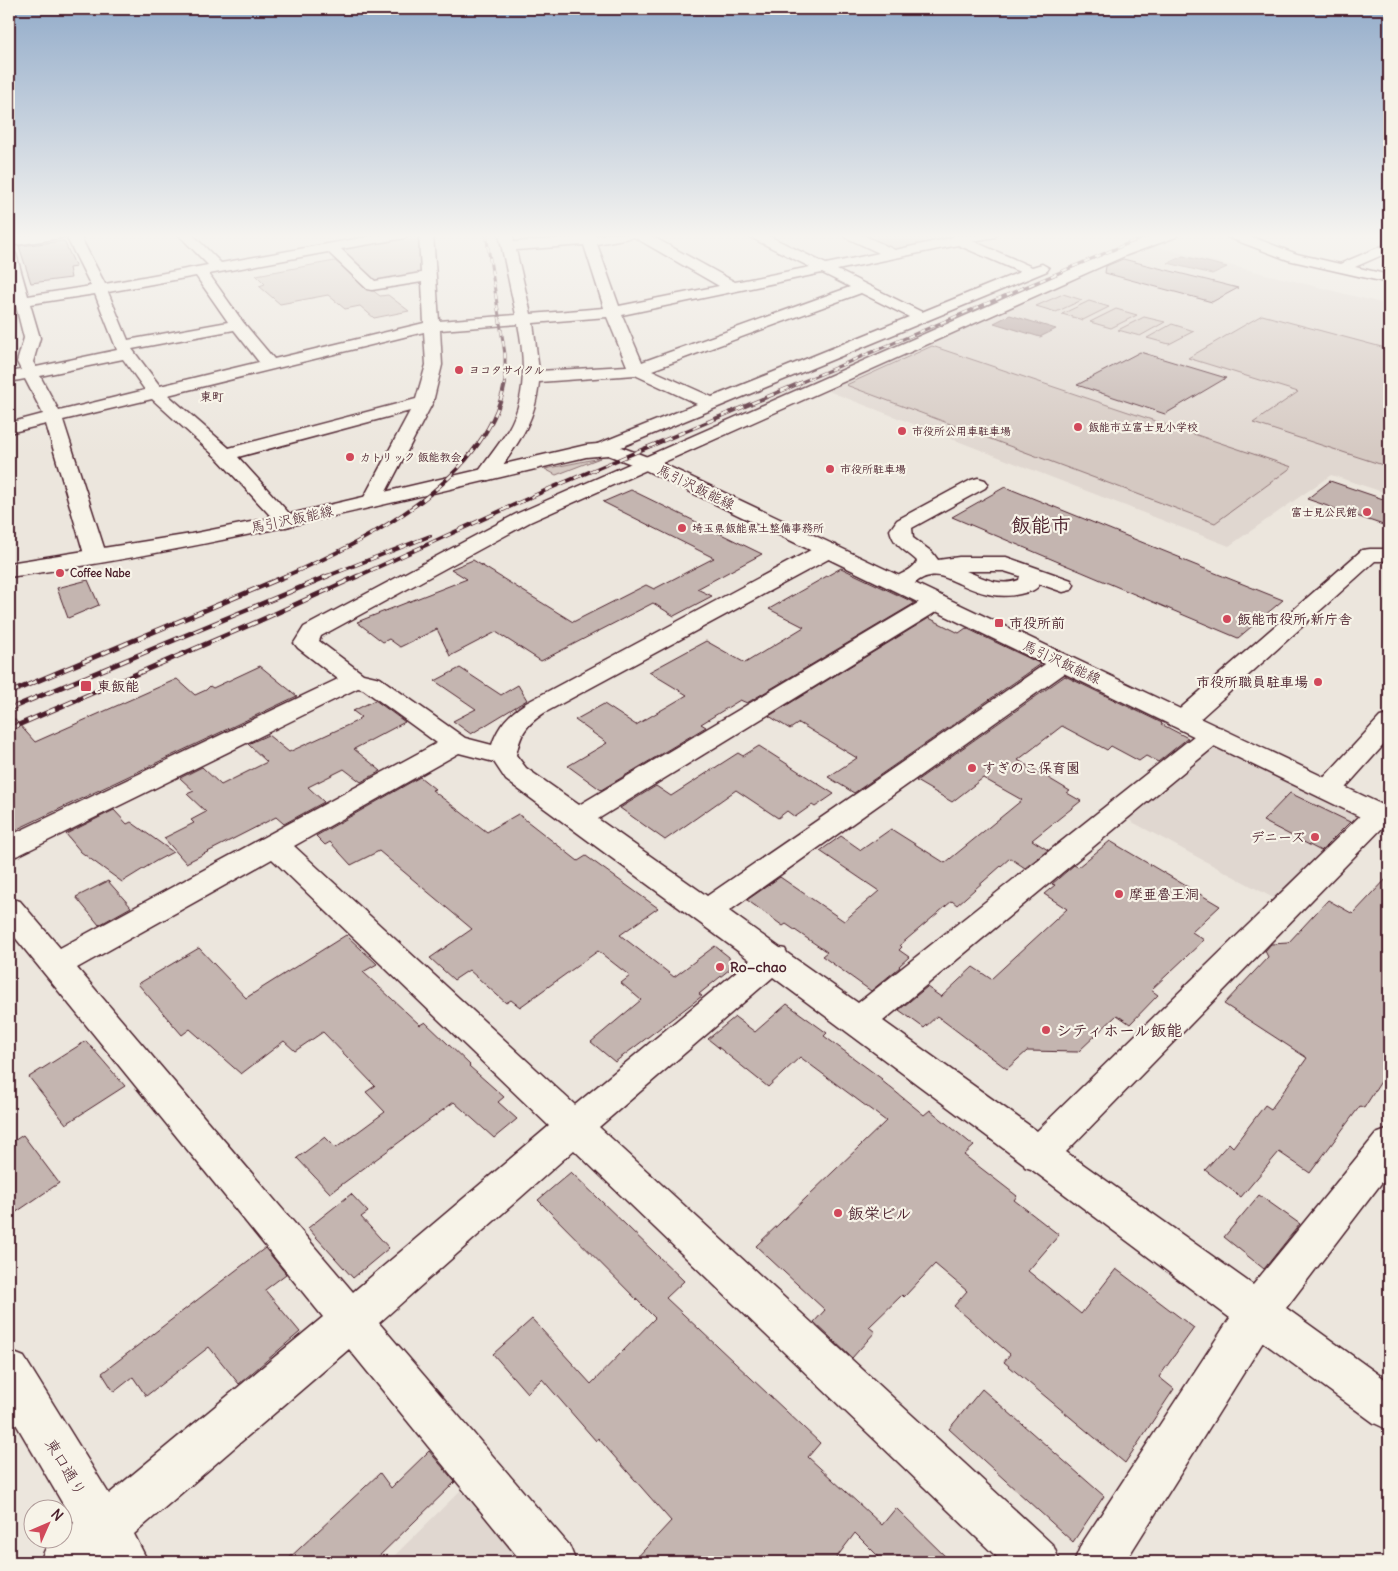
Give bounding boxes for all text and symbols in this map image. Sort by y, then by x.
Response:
place label: ヨコタサイクル [469,363,545,377]
marker: ヨコタサイクル [453,364,465,376]
district label: 東町 [200,389,224,404]
place label: 飯能市立富士見小学校 [1088,420,1198,434]
marker: 飯能市立富士見小学校 [1072,421,1084,433]
place label: 市役所公用車駐車場 [912,424,1011,438]
marker: 市役所公用車駐車場 [896,425,908,437]
place label: カトリック 飯能教会 [360,450,462,464]
marker: カトリック 飯能教会 [344,451,356,463]
street label: 馬引沢飯能線 [654,460,738,514]
place label: 市役所駐車場 [840,462,906,476]
marker: 市役所駐車場 [824,463,836,475]
street label: 馬引沢飯能線 [249,501,335,537]
place label: 富士見公民館 [1291,505,1357,519]
marker: 富士見公民館 [1361,506,1373,518]
district label: 飯能市 [1011,512,1071,537]
place label: 埼玉県飯能県土整備事務所 [692,521,824,535]
marker: 埼玉県飯能県土整備事務所 [676,522,688,534]
place label: Coffee Nabe [70,566,131,580]
marker: Coffee Nabe [54,567,66,579]
place label: 飯能市役所 新庁舎 [1237,610,1352,628]
marker: 飯能市役所 新庁舎 [1221,613,1233,625]
place label: 市役所前 [1009,614,1065,632]
marker: 市役所前 [993,617,1005,629]
street label: 馬引沢飯能線 [1020,636,1104,688]
place label: 市役所職員駐車場 [1196,673,1308,691]
marker: 市役所職員駐車場 [1312,676,1324,688]
place label: 東飯能 [97,677,139,695]
marker: 東飯能 [79,679,93,693]
place label: すぎのこ保育園 [982,759,1080,777]
marker: すぎのこ保育園 [966,762,978,774]
place label: デニーズ [1250,828,1305,846]
marker: デニーズ [1309,831,1321,843]
place label: 摩亜魯王洞 [1129,885,1199,903]
marker: 摩亜魯王洞 [1113,888,1125,900]
place label: Ro−chao [730,958,787,976]
marker: Ro−chao [714,961,726,973]
place label: シティホール飯能 [1056,1020,1182,1040]
marker: シティホール飯能 [1040,1024,1052,1036]
place label: 飯栄ビル [848,1203,912,1223]
marker: 飯栄ビル [832,1207,844,1219]
street label: 東口通り [41,1434,91,1500]
north arrow [22,1498,72,1548]
text: N [47,1505,67,1525]

